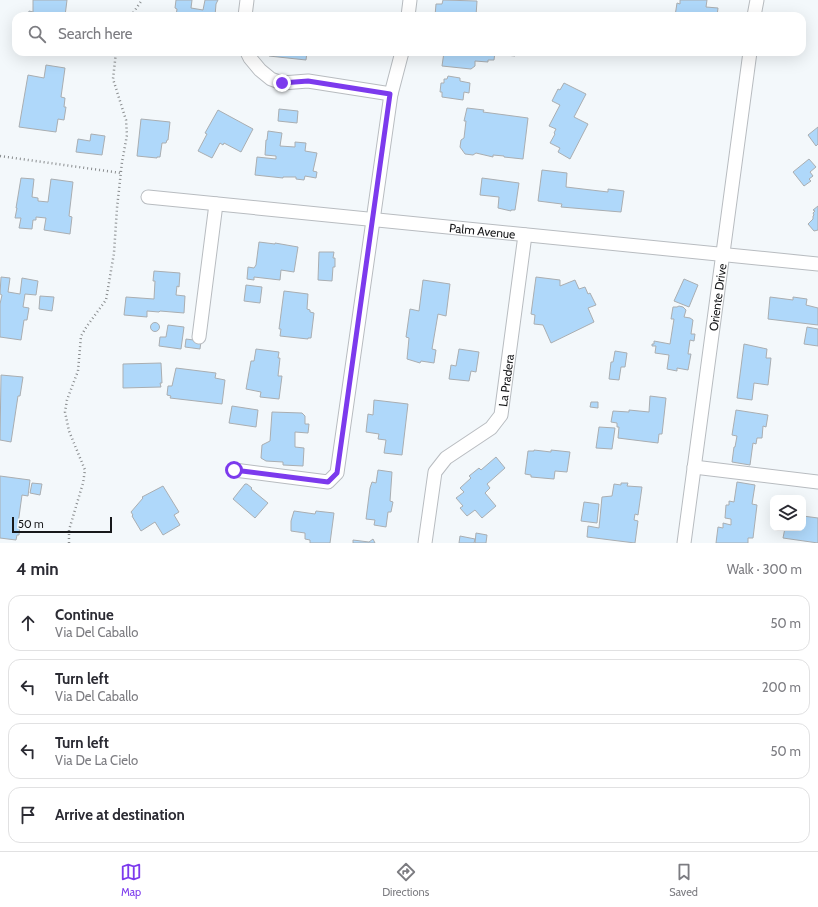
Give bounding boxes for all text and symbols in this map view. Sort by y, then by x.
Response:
search box [12,12,806,56]
icon: search [26,23,48,45]
text: Search here [58,25,133,43]
route end [273,74,291,92]
street label: Palm Avenue [448,220,516,241]
street label: Oriente Drive [705,262,729,332]
street label: La Pradera [495,353,517,408]
route start [225,461,243,479]
map controls [770,495,806,531]
button: layers [770,495,806,531]
scale bar [12,515,112,534]
text: 50 m [18,517,44,531]
text: 4 min [16,559,59,579]
text: Walk · 300 m [727,561,802,577]
text: Continue [55,606,114,624]
icon: ahead [17,612,39,634]
text: 50 m [771,615,801,631]
text: Via Del Caballo [55,624,138,640]
text: Turn left [55,670,109,688]
icon: left [17,676,39,698]
text: 200 m [762,679,801,695]
text: Via Del Caballo [55,688,138,704]
text: Turn left [55,734,109,752]
icon: left [17,740,39,762]
text: 50 m [771,743,801,759]
text: Via De La Cielo [55,752,138,768]
icon: arrive [17,804,39,826]
text: Arrive at destination [55,806,185,824]
tab: Map [120,861,142,899]
tab: Directions [382,861,429,899]
tab: Saved [669,861,698,899]

